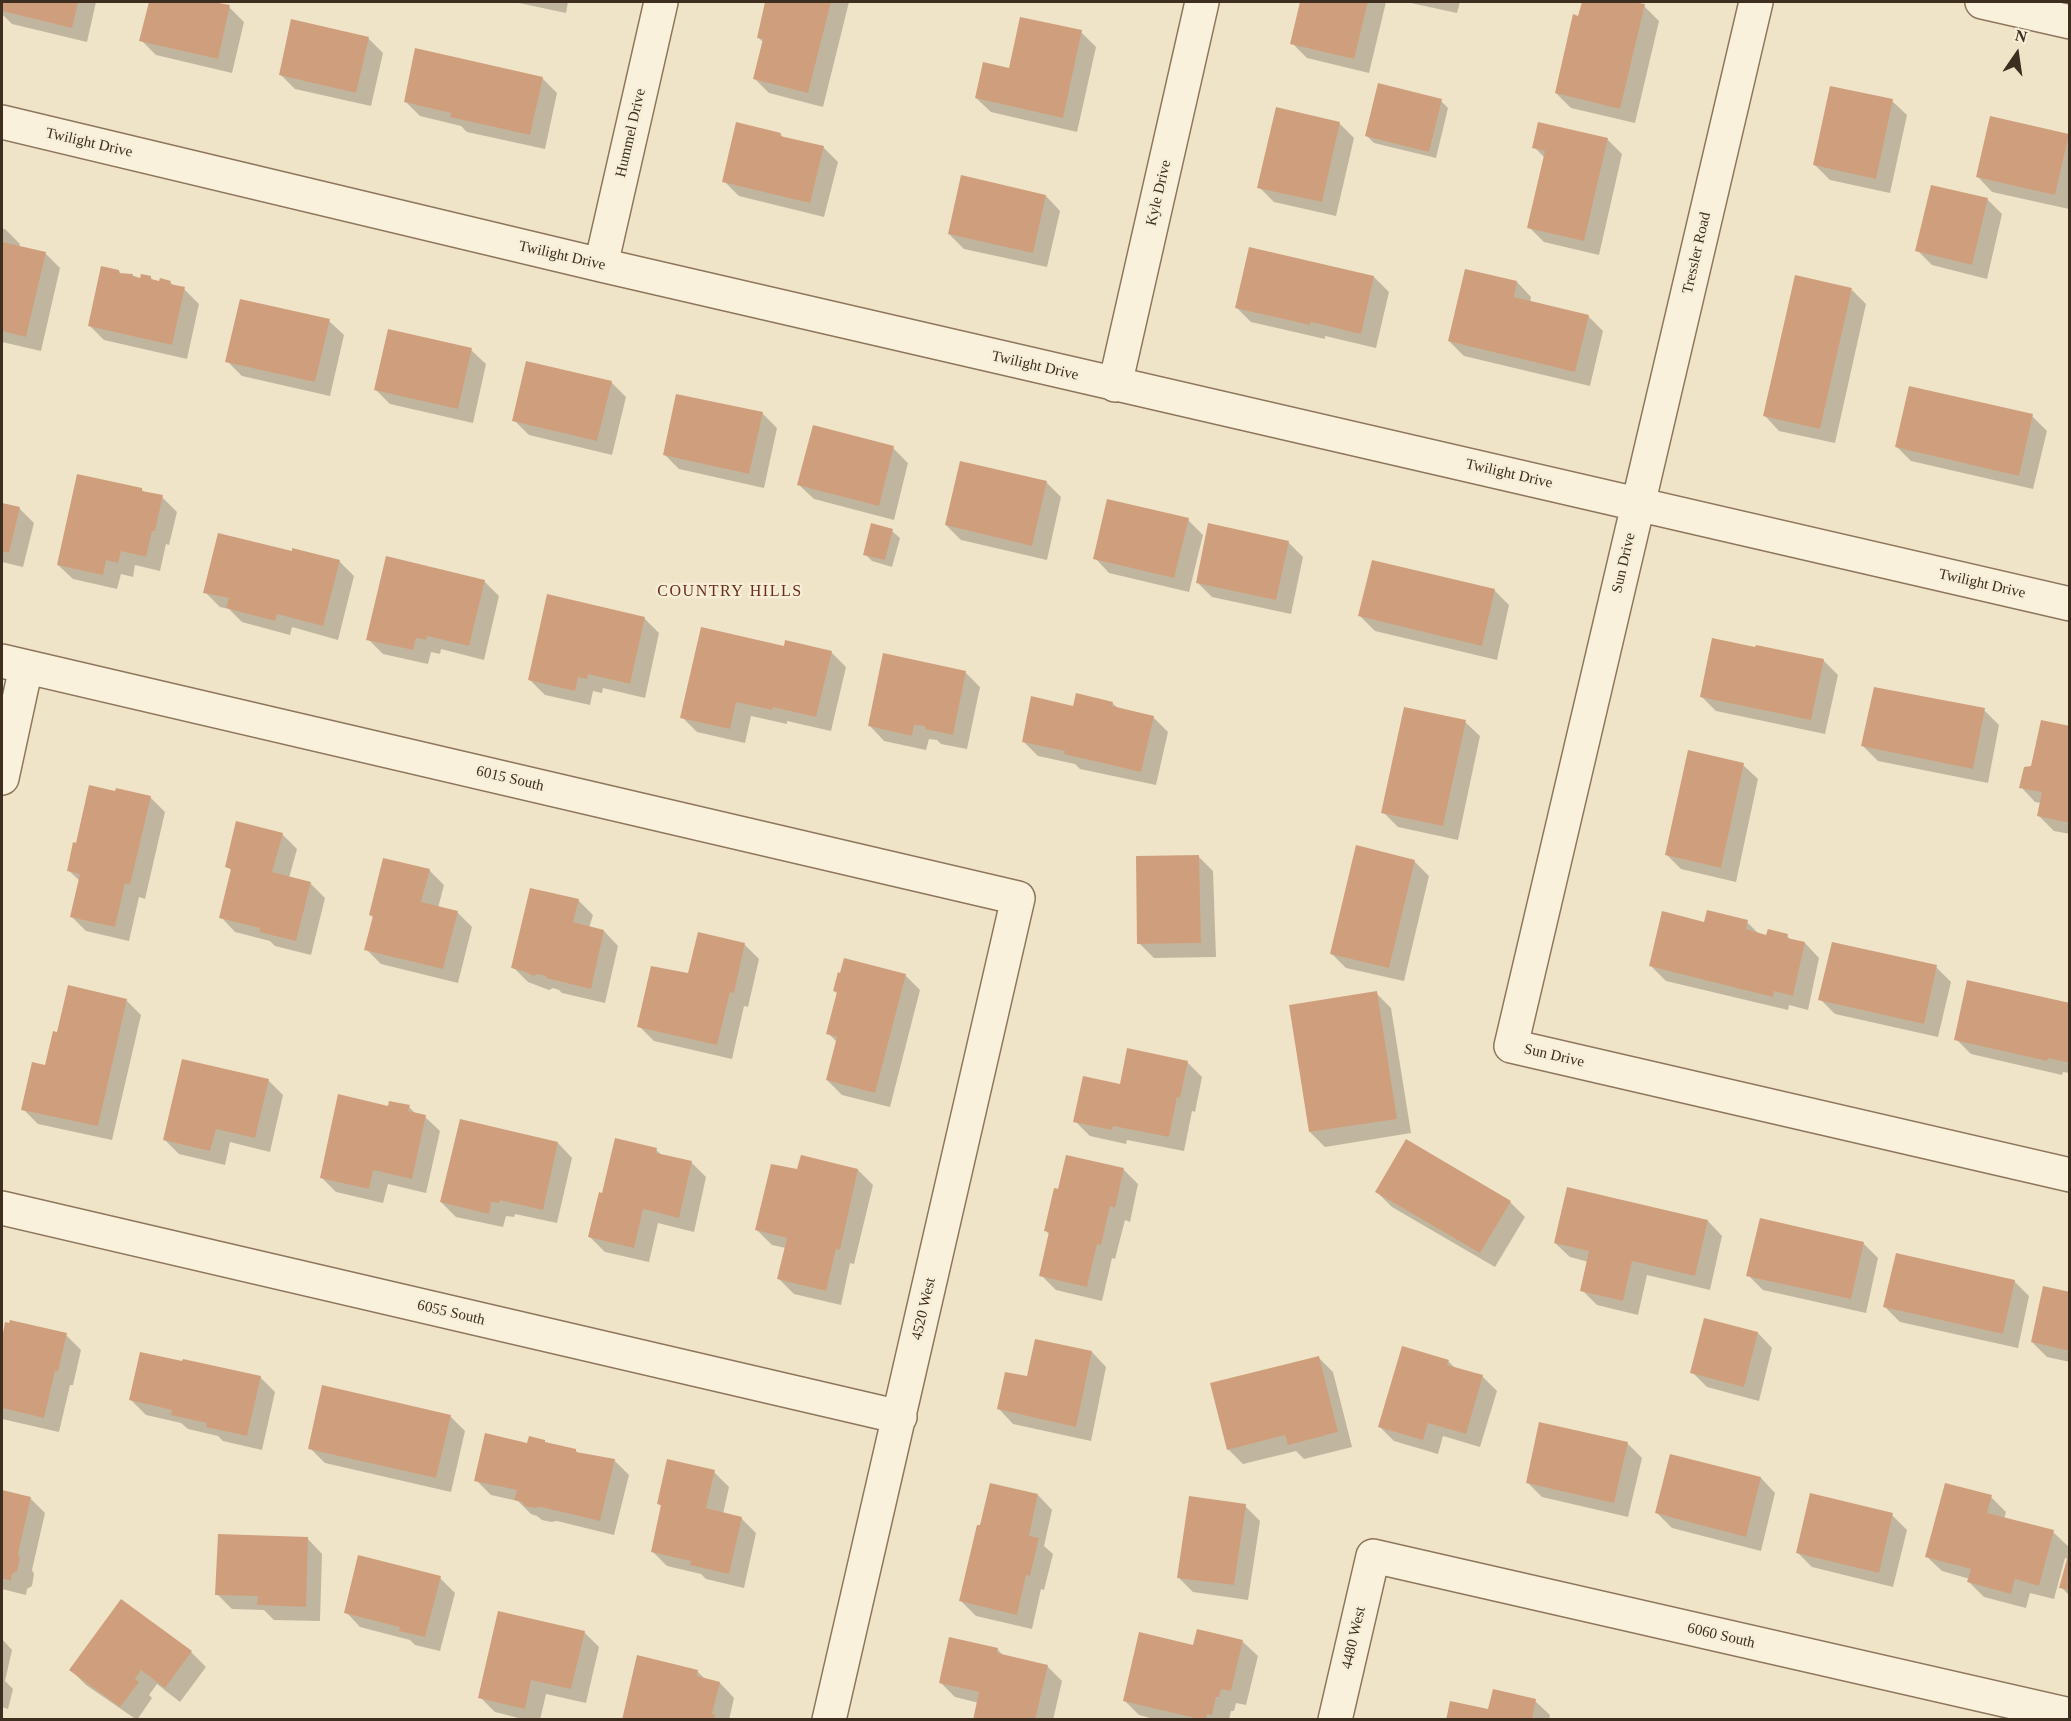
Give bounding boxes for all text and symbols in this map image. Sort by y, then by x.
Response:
north arrow [1987,24,2047,84]
text: N [2014,26,2029,46]
street label: Hummel Drive [612,87,650,179]
street label: Twilight Drive [44,124,134,162]
street label: Kyle Drive [1143,158,1175,228]
street label: Tressler Road [1679,210,1715,296]
street label: Twilight Drive [517,237,607,275]
street label: Twilight Drive [990,347,1080,385]
street label: Twilight Drive [1464,455,1554,493]
street label: Sun Drive [1608,531,1640,595]
street label: Twilight Drive [1937,565,2027,603]
district label: COUNTRY HILLS [657,582,803,602]
street label: 6015 South [474,762,546,796]
street label: Sun Drive [1522,1040,1586,1072]
street label: 4520 West [908,1276,940,1342]
street label: 6055 South [415,1296,487,1330]
street label: 4480 West [1338,1605,1370,1671]
street label: 6060 South [1685,1619,1757,1653]

